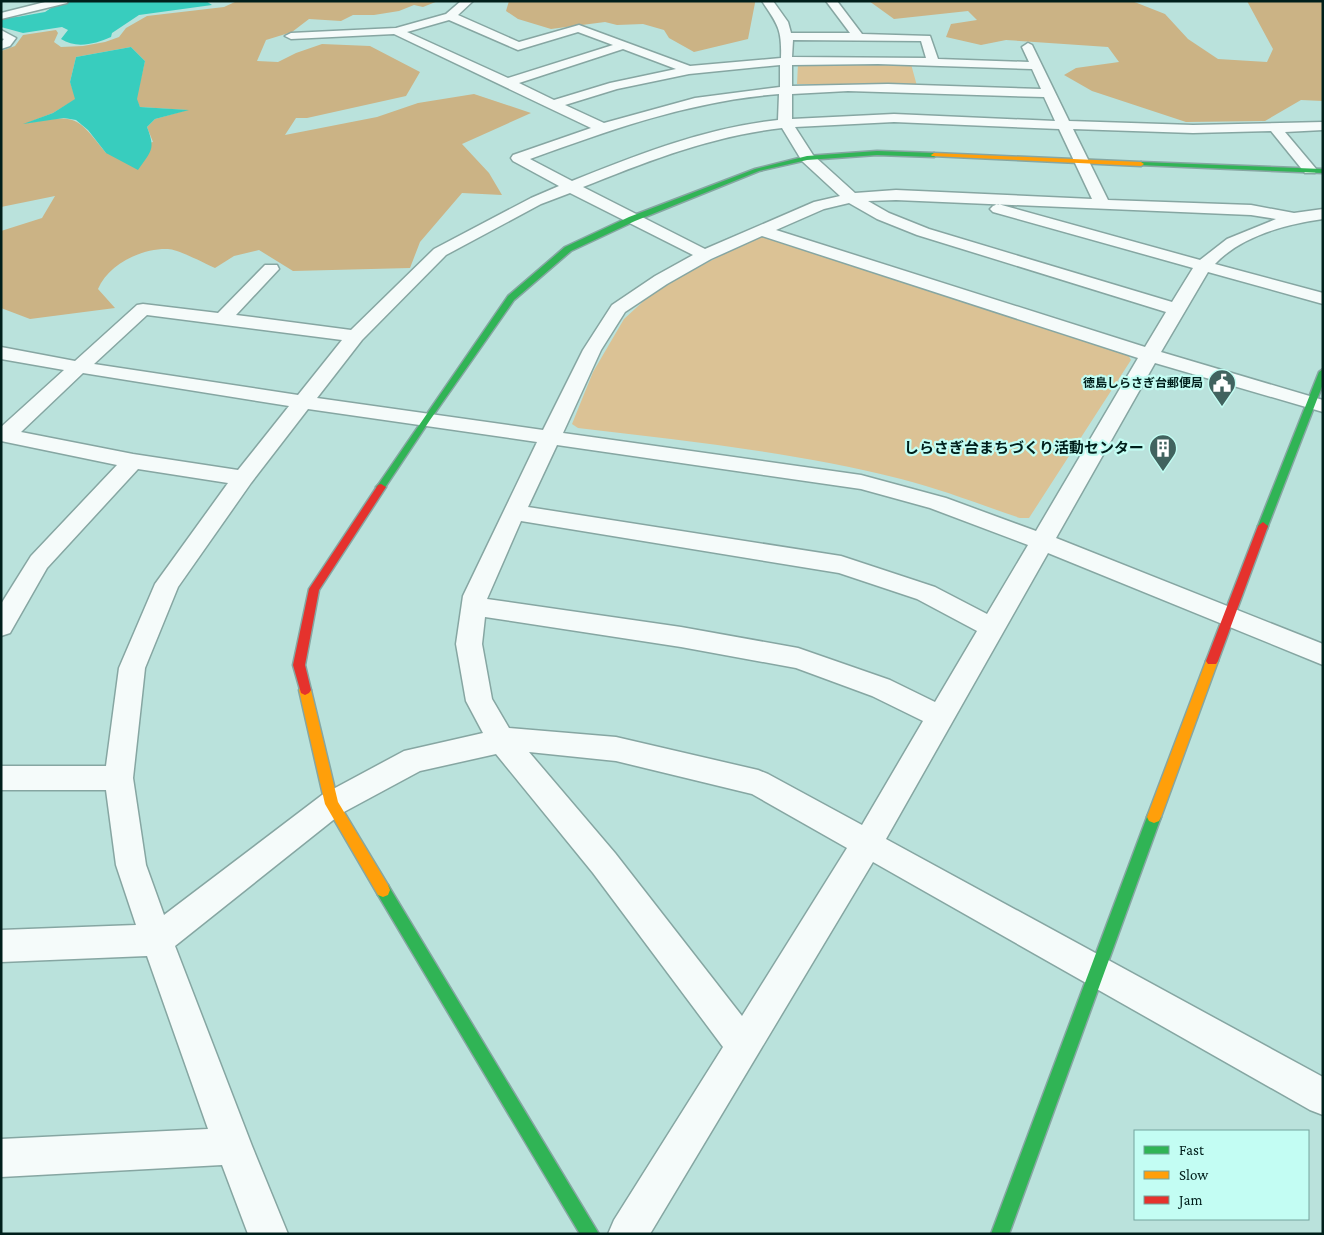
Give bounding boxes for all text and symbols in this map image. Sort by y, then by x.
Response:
public building icon: 徳島しらさぎ台郵便局 [1207,368,1237,407]
place label: 徳島しらさぎ台郵便局 [1083,376,1203,390]
building icon: しらさぎ台まちづくり活動センター [1148,433,1178,472]
place label: しらさぎ台まちづくり活動センター [904,440,1144,456]
legend [1134,1130,1309,1220]
text: Fast [1179,1142,1205,1158]
text: Slow [1179,1167,1209,1183]
text: Jam [1177,1192,1202,1209]

